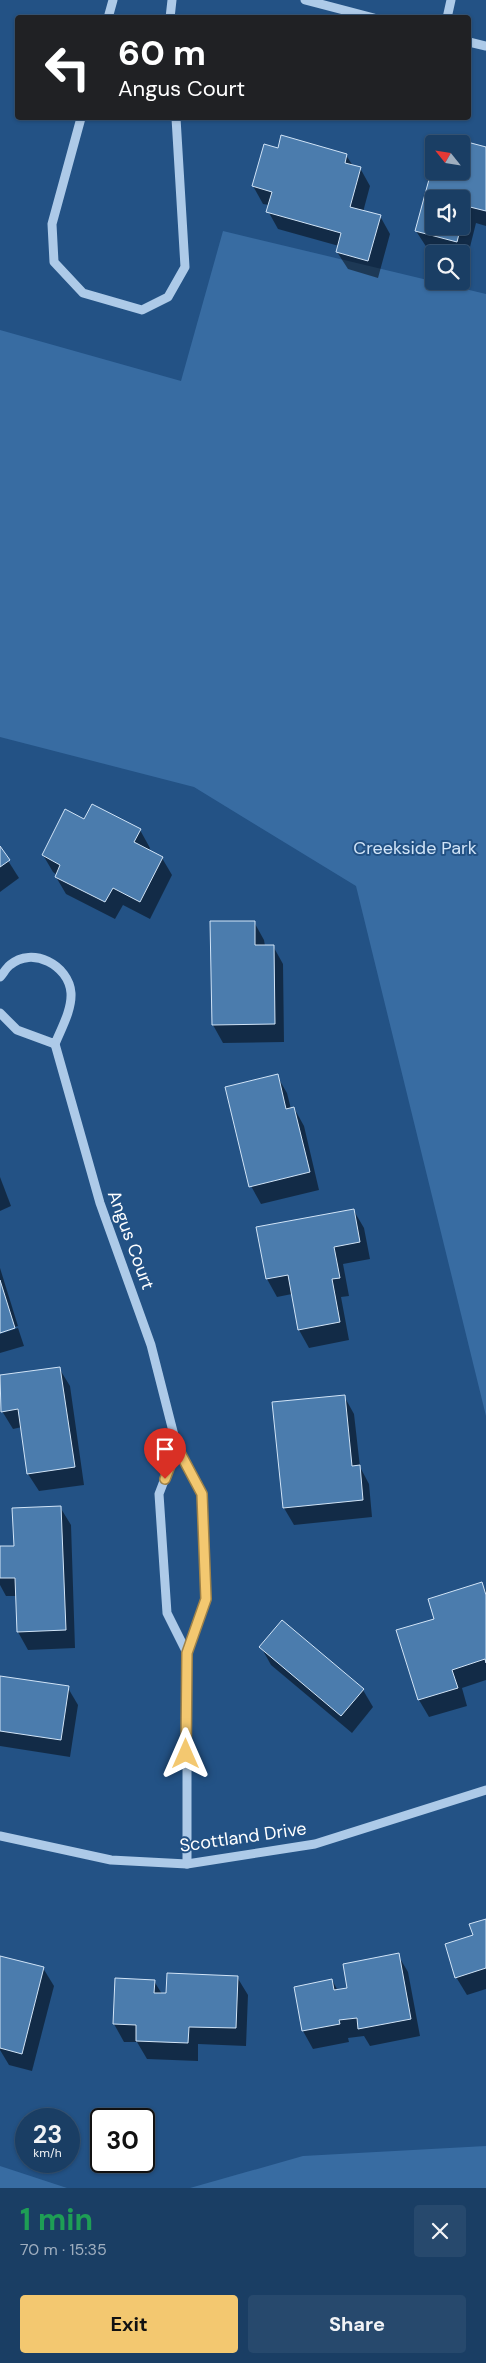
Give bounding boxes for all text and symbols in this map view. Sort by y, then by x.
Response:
text: 60 m [118,30,206,76]
icon: left [35,35,100,100]
text: Angus Court [118,74,245,103]
north arrow [425,135,470,180]
map controls [425,135,470,290]
button: sound [425,190,470,235]
button: search [425,245,470,290]
park label: Creekside Park [353,836,477,860]
street label: Angus Court [102,1187,160,1293]
pin [144,1428,186,1479]
icon: arrive [151,1435,179,1463]
position arrow [159,1727,211,1779]
street label: Scottland Drive [178,1816,308,1858]
speed limit sign: 30 [90,2108,155,2173]
text: 23 [33,2118,62,2151]
text: km/h [33,2145,62,2161]
text: 1 min [20,2200,93,2239]
button: close [414,2205,466,2257]
text: 70 m · 15:35 [20,2239,107,2260]
button: Exit [20,2295,238,2353]
button: Share [248,2295,466,2353]

